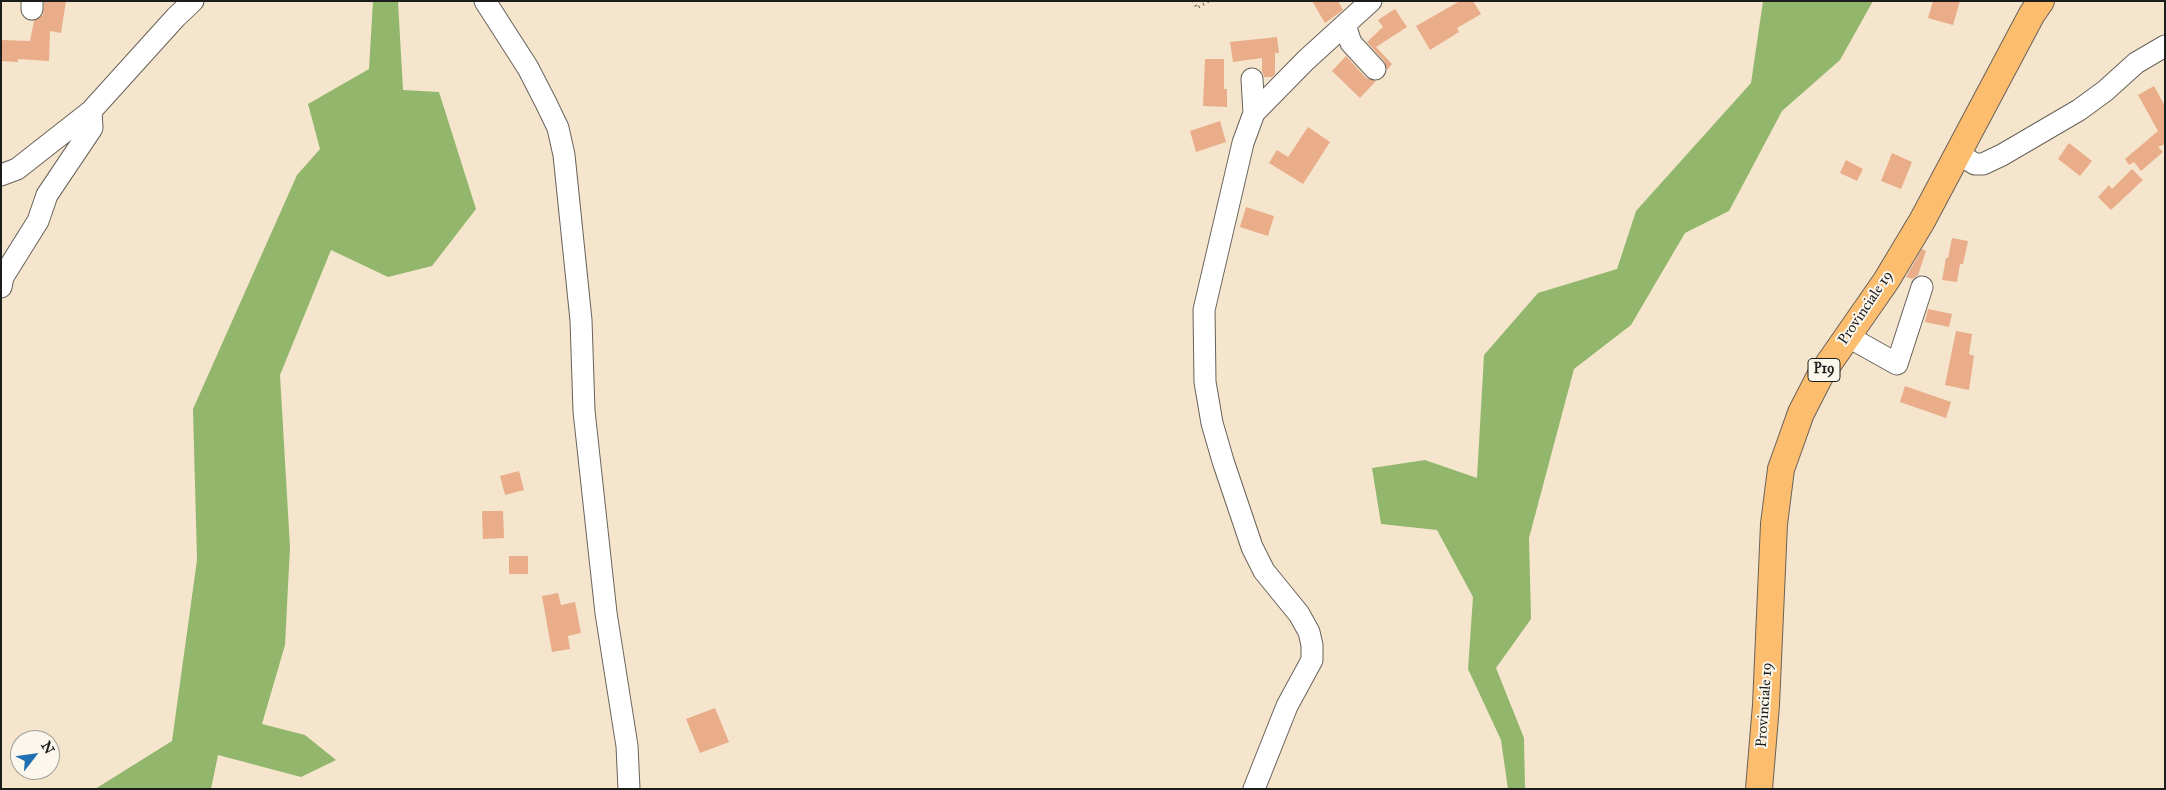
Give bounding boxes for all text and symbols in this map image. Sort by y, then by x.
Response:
street label: Provinciale 19 [1835,268,1897,348]
road number: P19 [1808,358,1840,382]
street label: Provinciale 19 [1753,662,1777,748]
north arrow [10,730,60,780]
text: N [37,738,58,757]

